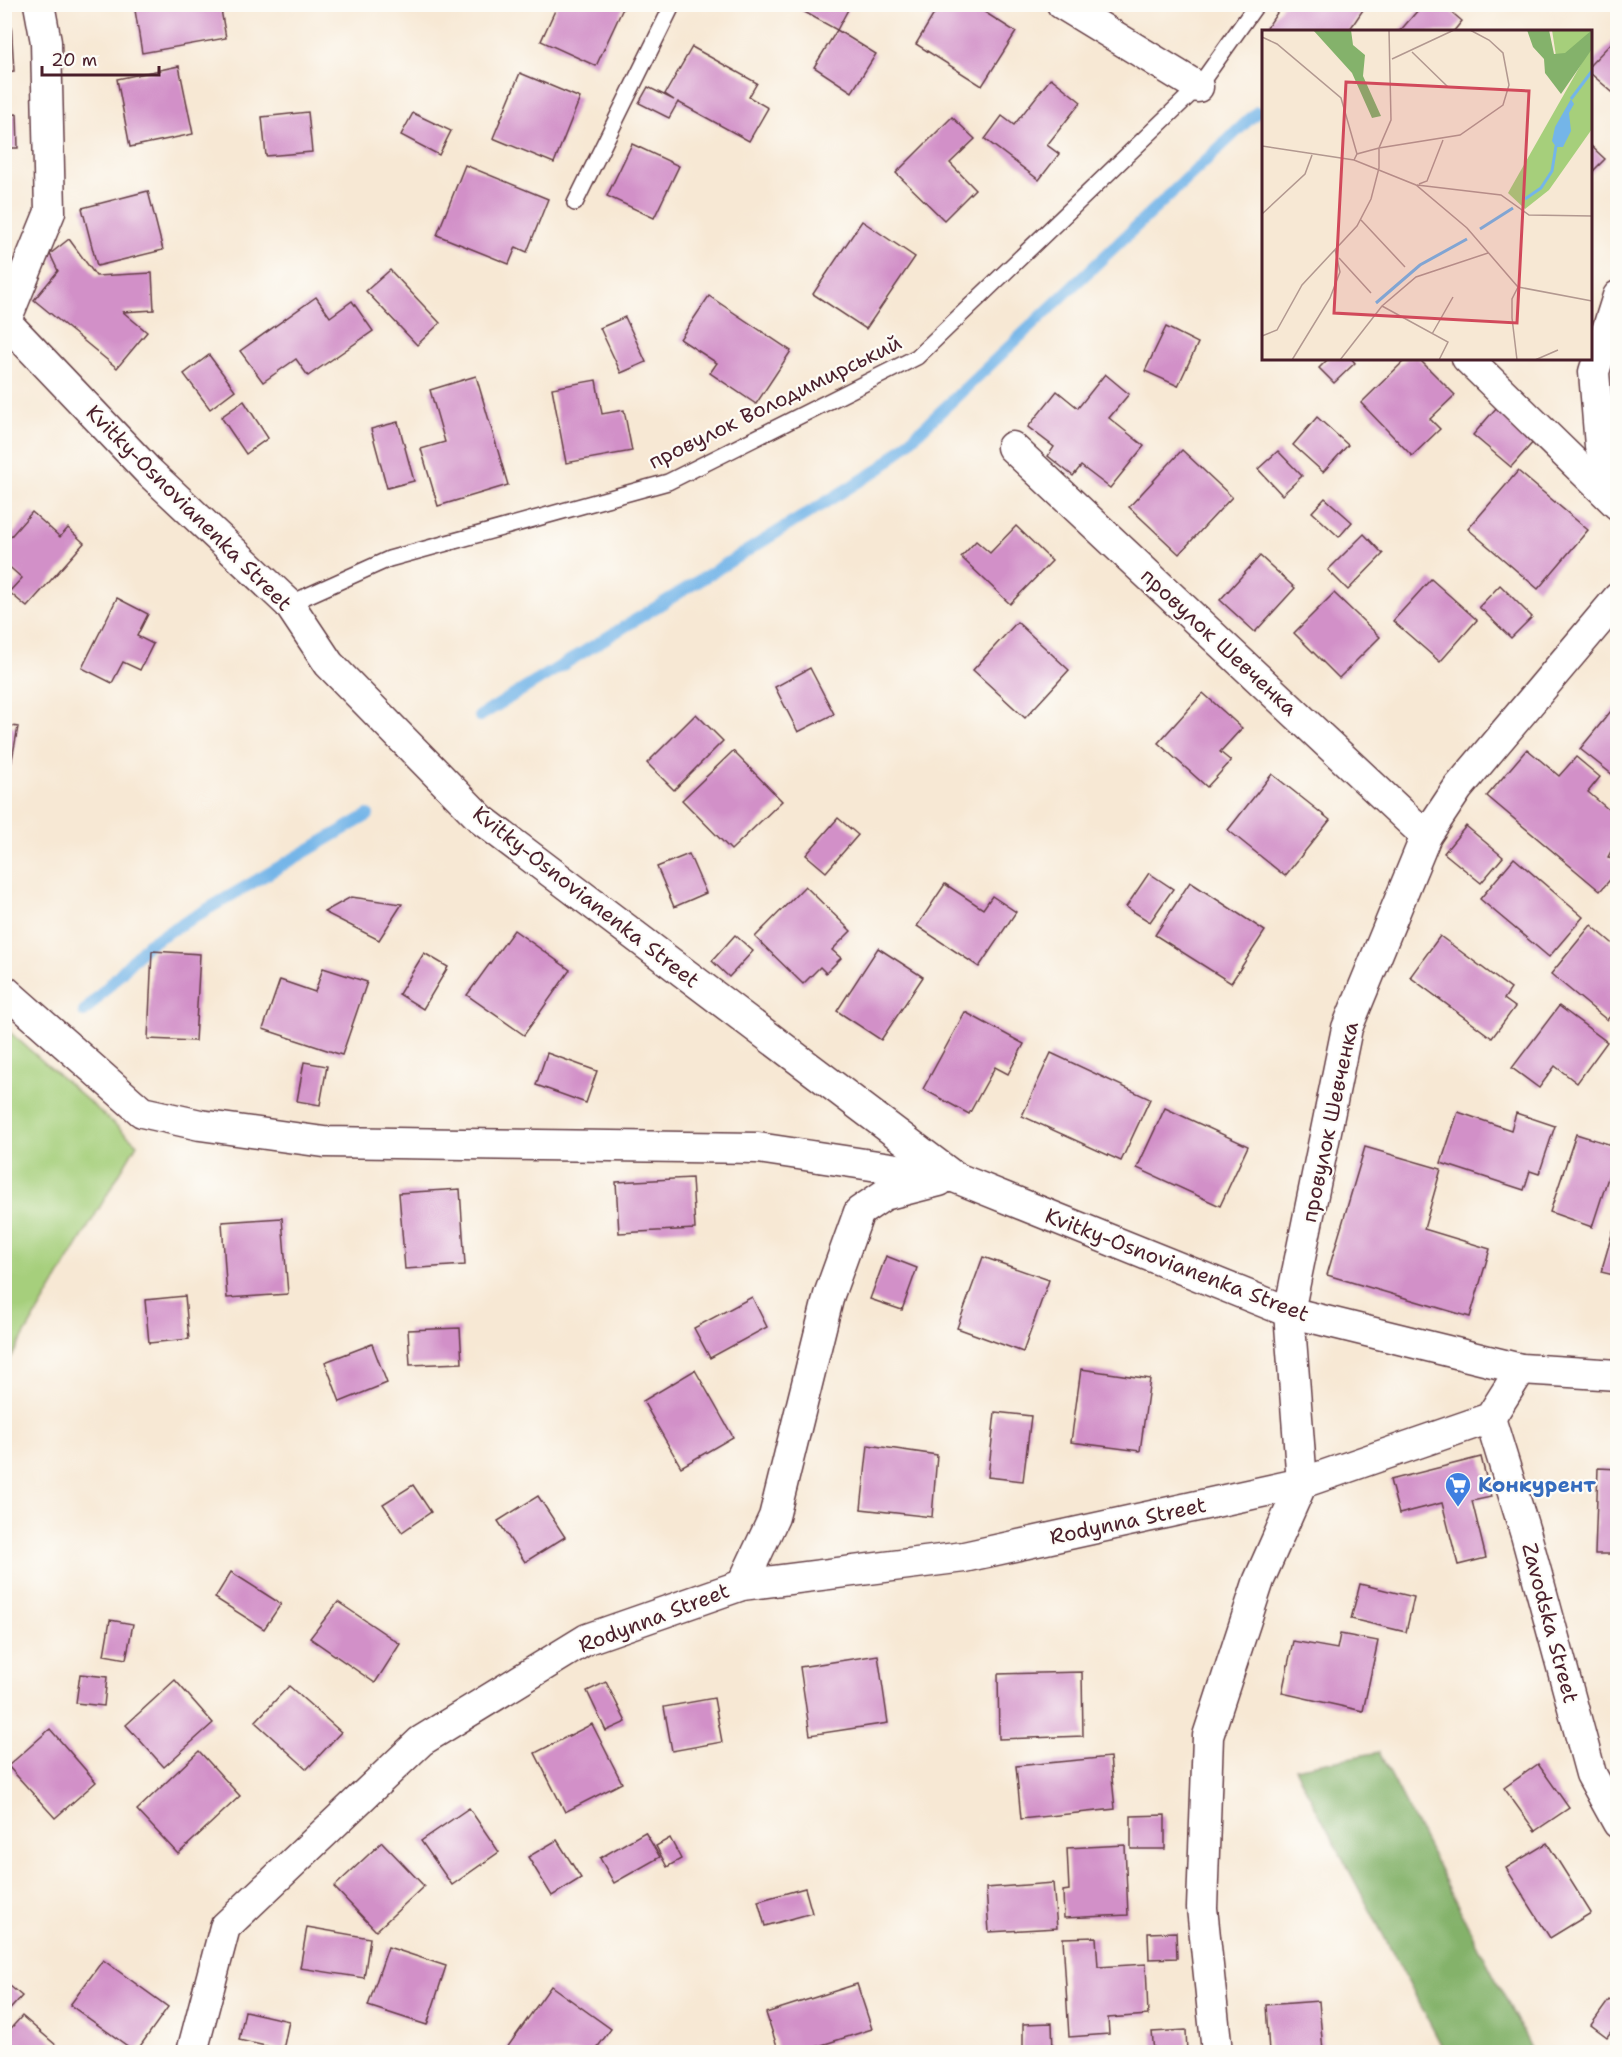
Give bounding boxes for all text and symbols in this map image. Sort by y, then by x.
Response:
inset map [1262,30,1592,360]
scale bar [42,39,159,77]
text: 20 m [51,48,97,72]
street label: провулок Володимирський [644,328,906,476]
street label: Kvitky-Osnovianenka Street [80,399,298,617]
street label: провулок Шевченка [1135,562,1303,722]
street label: Kvitky-Osnovianenka Street [467,800,705,994]
street label: провулок Шевченка [1295,1019,1365,1225]
street label: Kvitky-Osnovianenka Street [1041,1202,1313,1328]
supermarket icon: Конкурент [1443,1470,1473,1508]
place label: Конкурент [1478,1471,1596,1499]
street label: Rodynna Street [1047,1491,1209,1551]
street label: Zavodska Street [1515,1540,1585,1706]
street label: Rodynna Street [575,1576,733,1660]

